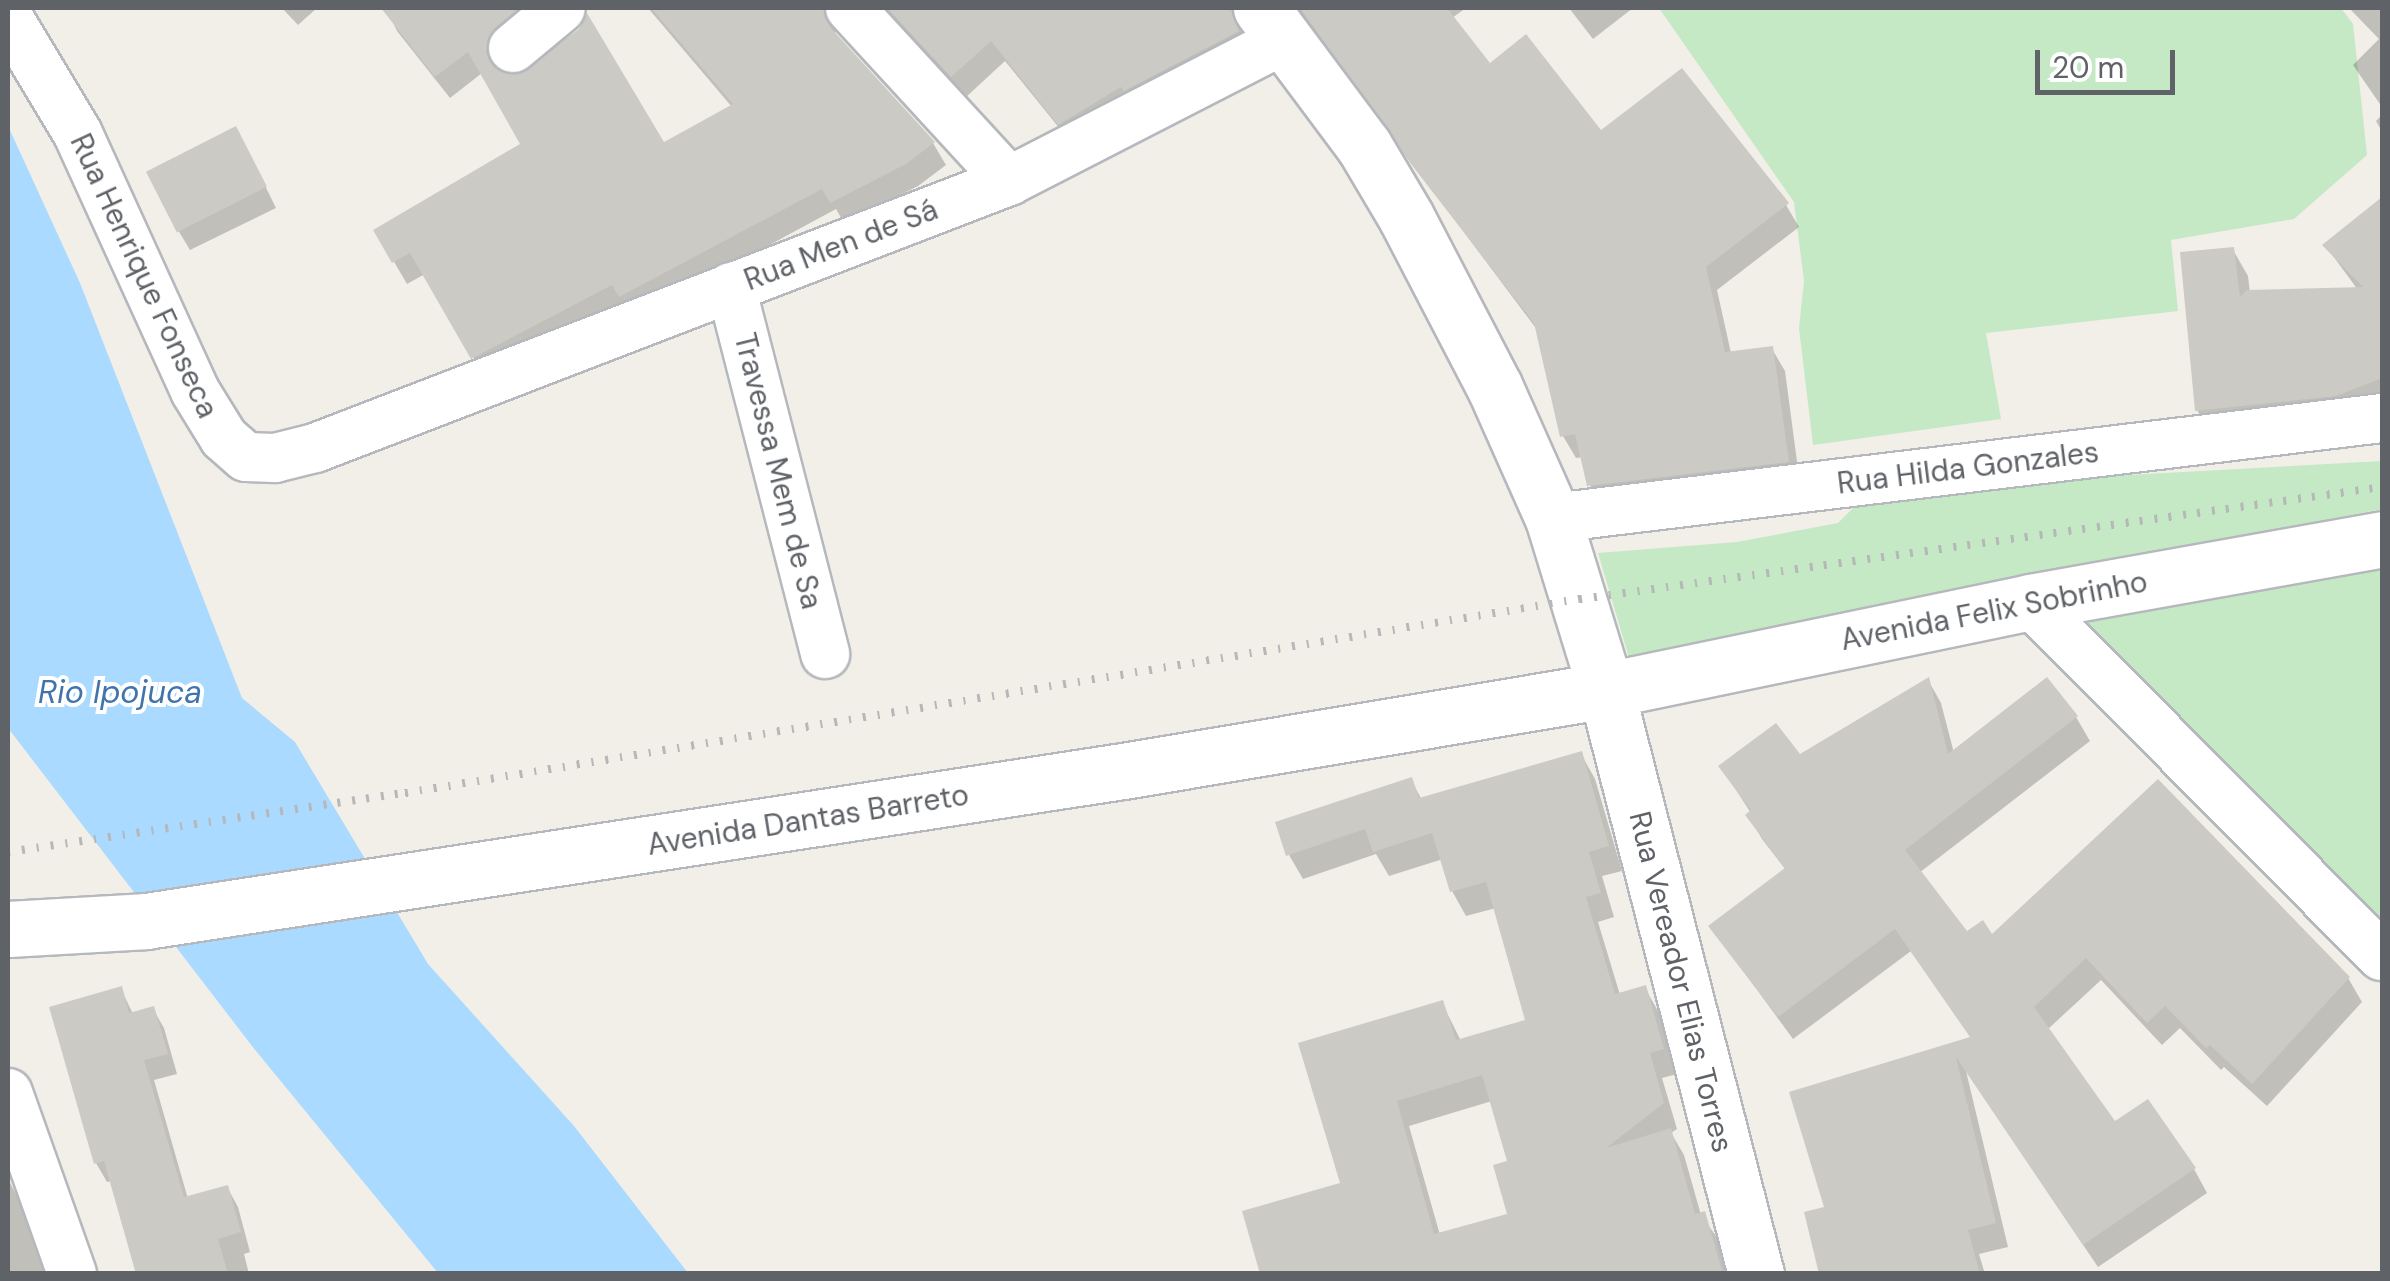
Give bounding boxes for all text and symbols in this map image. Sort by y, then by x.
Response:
scale bar [2040,30,2180,92]
text: 20 m [2052,48,2124,87]
street label: Rua Henrique Fonseca [62,128,226,424]
street label: Rua Men de Sá [739,192,943,298]
street label: Travessa Mem de Sa [726,329,830,613]
street label: Rua Hilda Gonzales [1835,434,2101,502]
street label: Avenida Felix Sobrinho [1838,564,2150,658]
water label: Rio Ipojuca [38,673,202,711]
street label: Avenida Dantas Barreto [645,777,971,863]
street label: Rua Vereador Elias Torres [1621,808,1741,1156]

